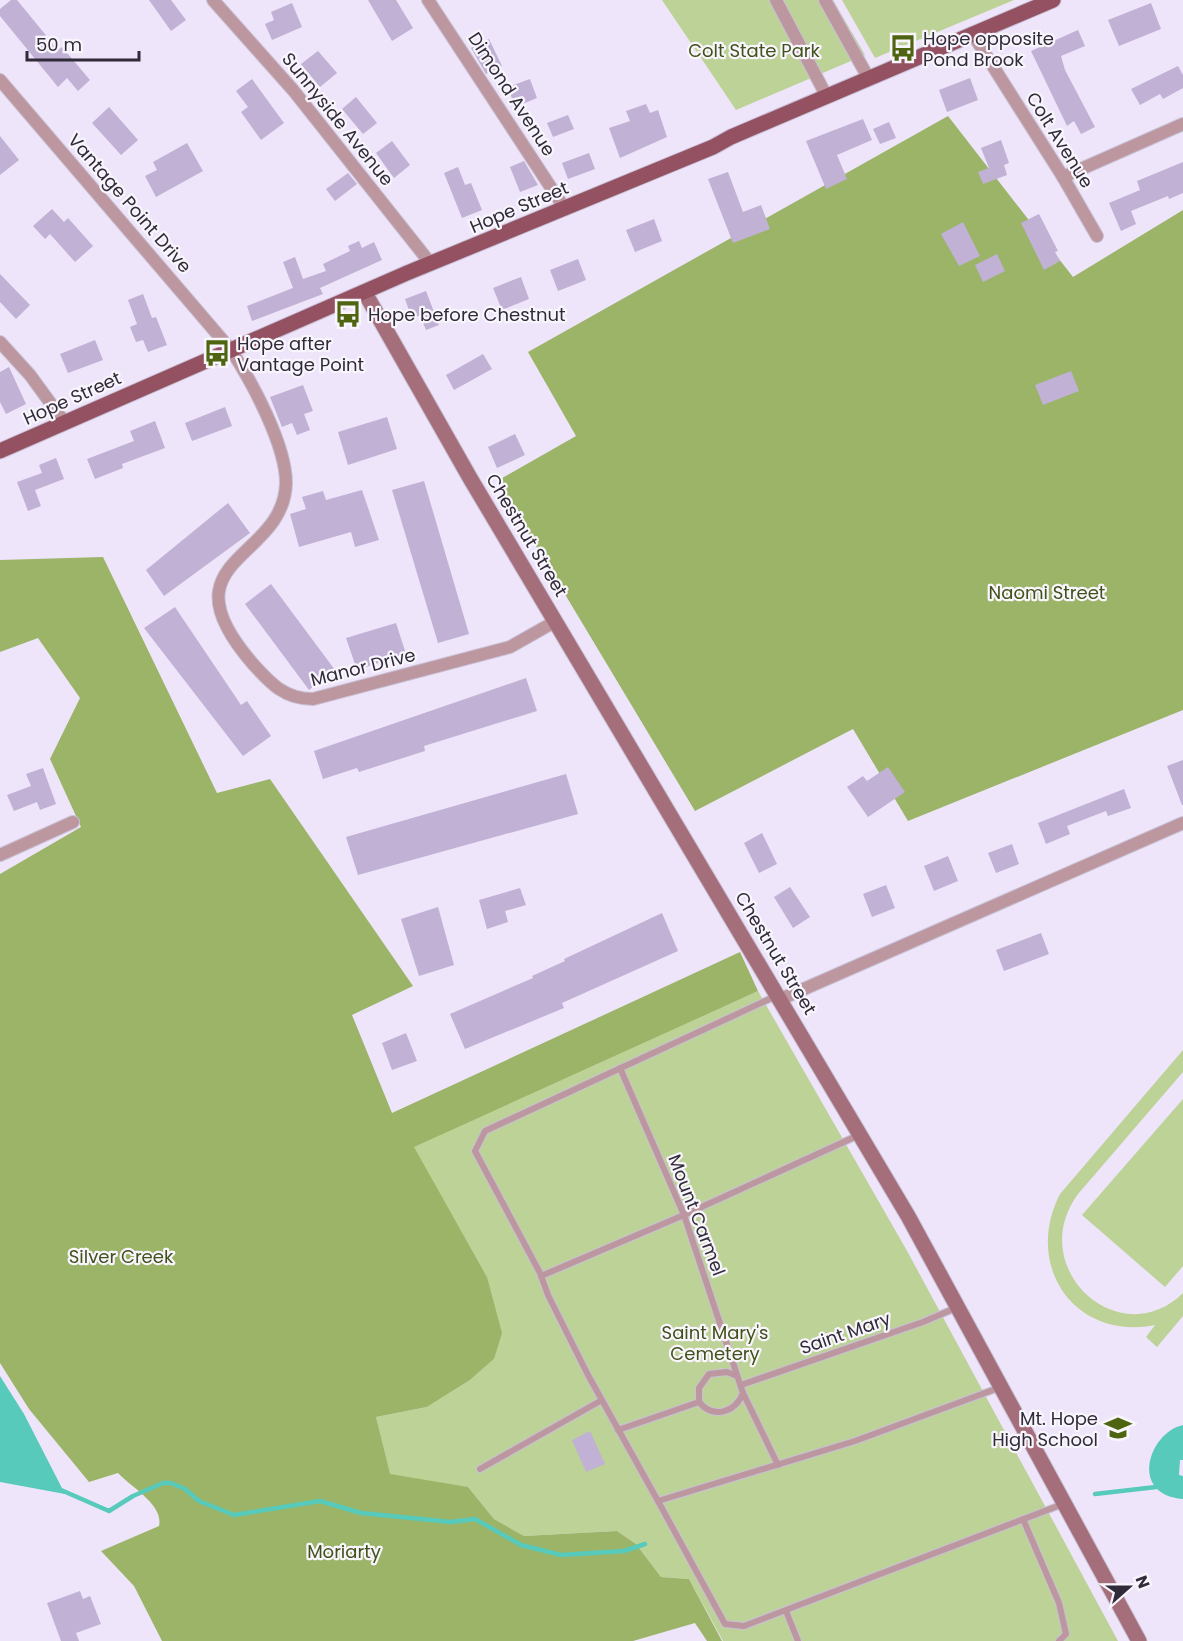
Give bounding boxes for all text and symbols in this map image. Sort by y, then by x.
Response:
scale bar [27,24,140,62]
place label: Hope opposite Pond Brook [923,26,1054,72]
street label: Dimond Avenue [462,27,562,161]
text: 50 m [36,32,82,57]
bus stop icon: Hope opposite Pond Brook [888,33,918,63]
park label: Colt State Park [688,38,821,63]
street label: Sunnyside Avenue [276,47,400,191]
street label: Colt Avenue [1021,87,1099,193]
street label: Vantage Point Drive [62,128,198,278]
street label: Hope Street [466,175,572,239]
bus stop icon: Hope before Chestnut [333,299,363,329]
place label: Hope before Chestnut [368,302,566,327]
place label: Hope after Vantage Point [237,331,364,377]
bus stop icon: Hope after Vantage Point [202,338,232,368]
street label: Hope Street [19,365,125,431]
street label: Chestnut Street [480,469,574,601]
park label: Naomi Street [989,580,1105,605]
street label: Manor Drive [308,642,418,692]
street label: Chestnut Street [729,887,823,1019]
street label: Mount Carmel [662,1151,732,1279]
park label: Silver Creek [69,1244,174,1269]
street label: Saint Mary [796,1306,894,1360]
park label: Saint Mary's Cemetery [662,1320,768,1366]
place label: Mt. Hope High School [992,1406,1098,1452]
school or university icon: Mt. Hope High School [1103,1413,1133,1443]
park label: Moriarty [307,1539,381,1564]
north arrow [1099,1557,1159,1617]
text: N [1130,1572,1155,1592]

